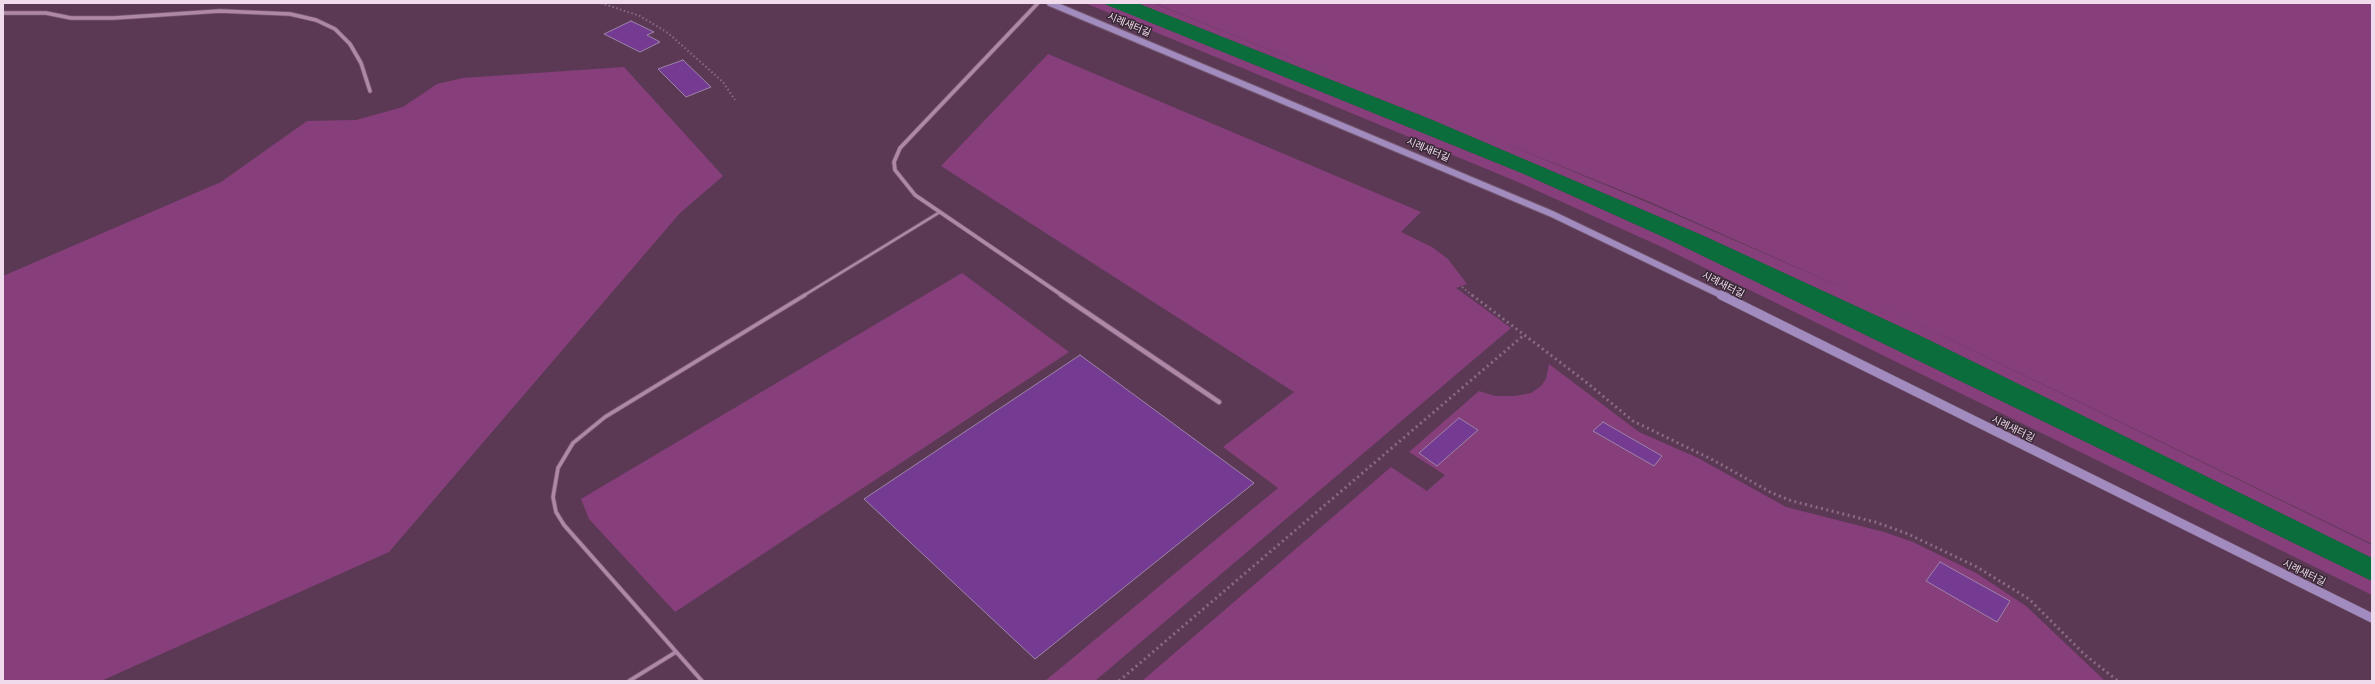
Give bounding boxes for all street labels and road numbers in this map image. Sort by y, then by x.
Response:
street label: 시례새터길 [1105,10,1153,40]
street label: 시례새터길 [1404,135,1452,165]
street label: 시례새터길 [1700,269,1746,301]
street label: 시례새터길 [1990,414,2036,444]
street label: 시례새터길 [2281,558,2327,588]

